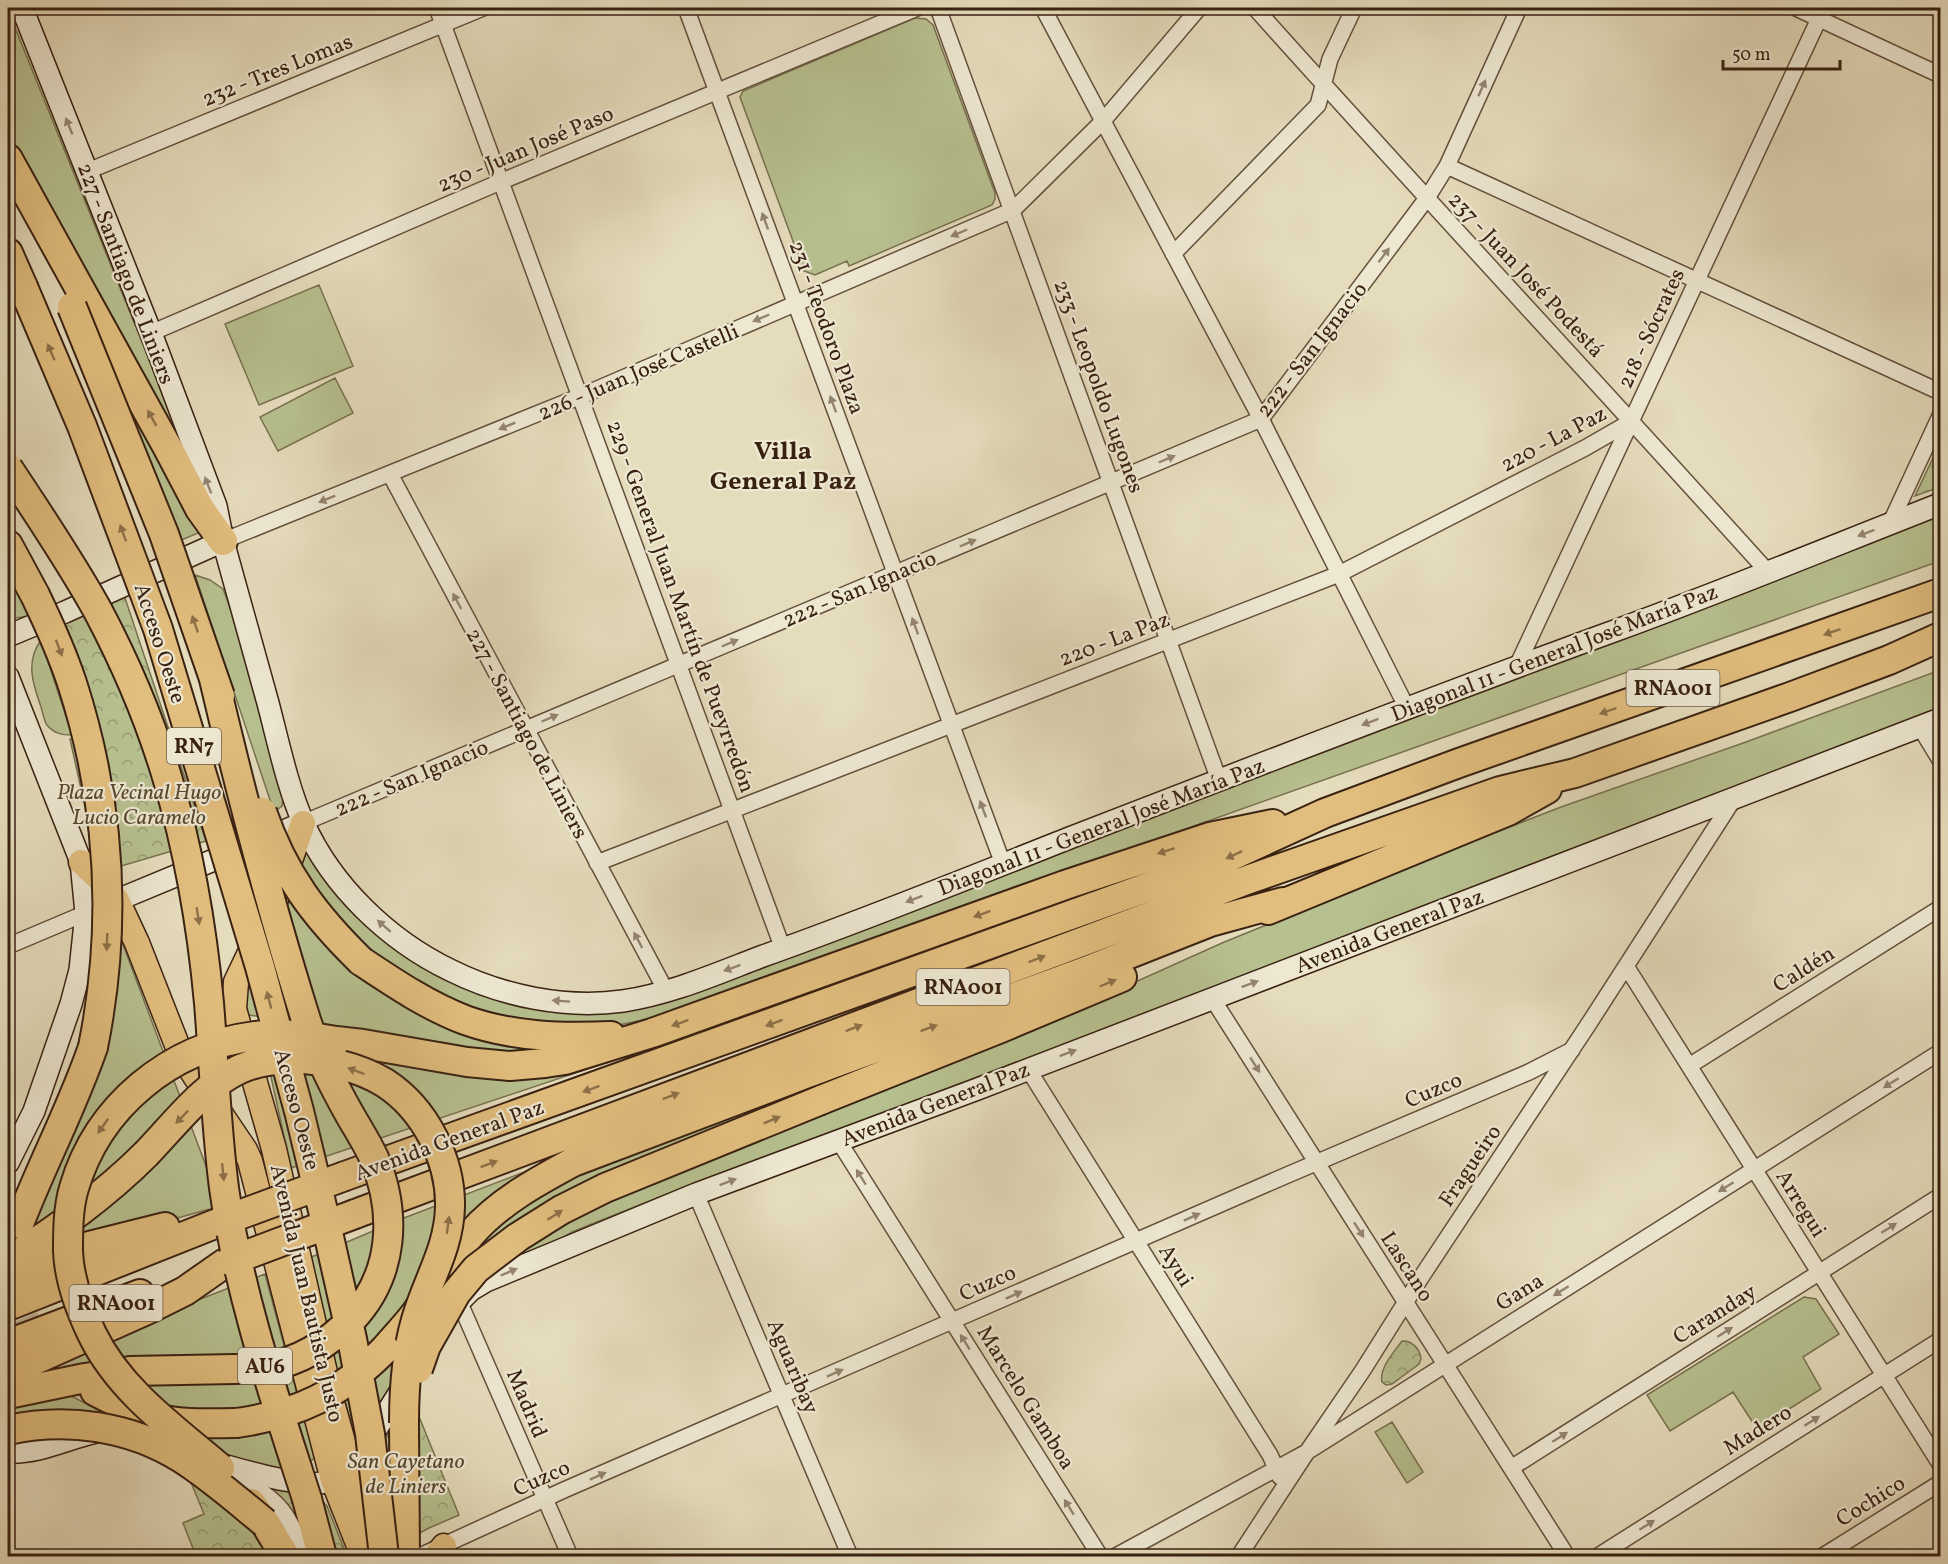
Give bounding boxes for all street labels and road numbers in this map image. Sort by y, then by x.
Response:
street label: 232 - Tres Lomas [198,27,358,116]
street label: 230 - Juan José Paso [433,99,619,201]
street label: 227 - Santiago de Liniers [68,159,181,389]
street label: 237 - Juan José Podestá [1440,186,1610,365]
street label: 231 - Teodoro Plaza [780,237,871,419]
street label: 218 - Sócrates [1611,264,1694,394]
street label: 233 - Leopoldo Lugones [1045,276,1151,498]
street label: 222 - San Ignacio [1250,276,1376,425]
street label: 226 - Juan José Castelli [534,317,744,430]
street label: 220 - La Paz [1496,399,1613,481]
street label: 229 - General Juan Martín de Pueyrredón [598,416,762,798]
street label: 222 - San Ignacio [778,544,942,637]
street label: Diagonal 11 - General José María Paz [1387,578,1723,731]
street label: Acceso Oeste [125,580,193,708]
street label: 220 - La Paz [1055,605,1175,676]
street label: 227 - Santiago de Liniers [457,623,595,845]
road number: RNA001 [1626,670,1720,706]
road number: RN7 [167,728,221,764]
street label: 222 - San Ignacio [330,733,494,826]
street label: Diagonal 11 - General José María Paz [934,752,1270,905]
street label: Avenida General Paz [1291,882,1489,983]
street label: Caldén [1767,939,1841,1001]
road number: RNA001 [916,969,1010,1005]
street label: Acceso Oeste [264,1045,327,1174]
street label: Avenida General Paz [837,1055,1035,1156]
street label: Cuzco [1401,1065,1467,1117]
street label: Avenida General Paz [351,1093,549,1190]
street label: Fragueiro [1432,1119,1510,1214]
street label: Avenida Juan Bautista Justo [261,1162,350,1426]
street label: Arregui [1767,1164,1833,1244]
street label: Lascano [1372,1226,1440,1309]
street label: Ayui [1150,1239,1200,1294]
street label: Cuzco [955,1258,1021,1311]
street label: Gana [1490,1266,1550,1320]
street label: Caranday [1668,1277,1763,1353]
road number: RNA001 [70,1285,162,1321]
street label: Aguaribay [758,1315,826,1419]
street label: Marcelo Gamboa [968,1320,1082,1476]
road number: AU6 [238,1348,292,1384]
street label: Madrid [497,1365,554,1443]
street label: Madero [1718,1398,1798,1464]
street label: Cuzco [509,1453,575,1506]
street label: Cochico [1831,1469,1912,1536]

